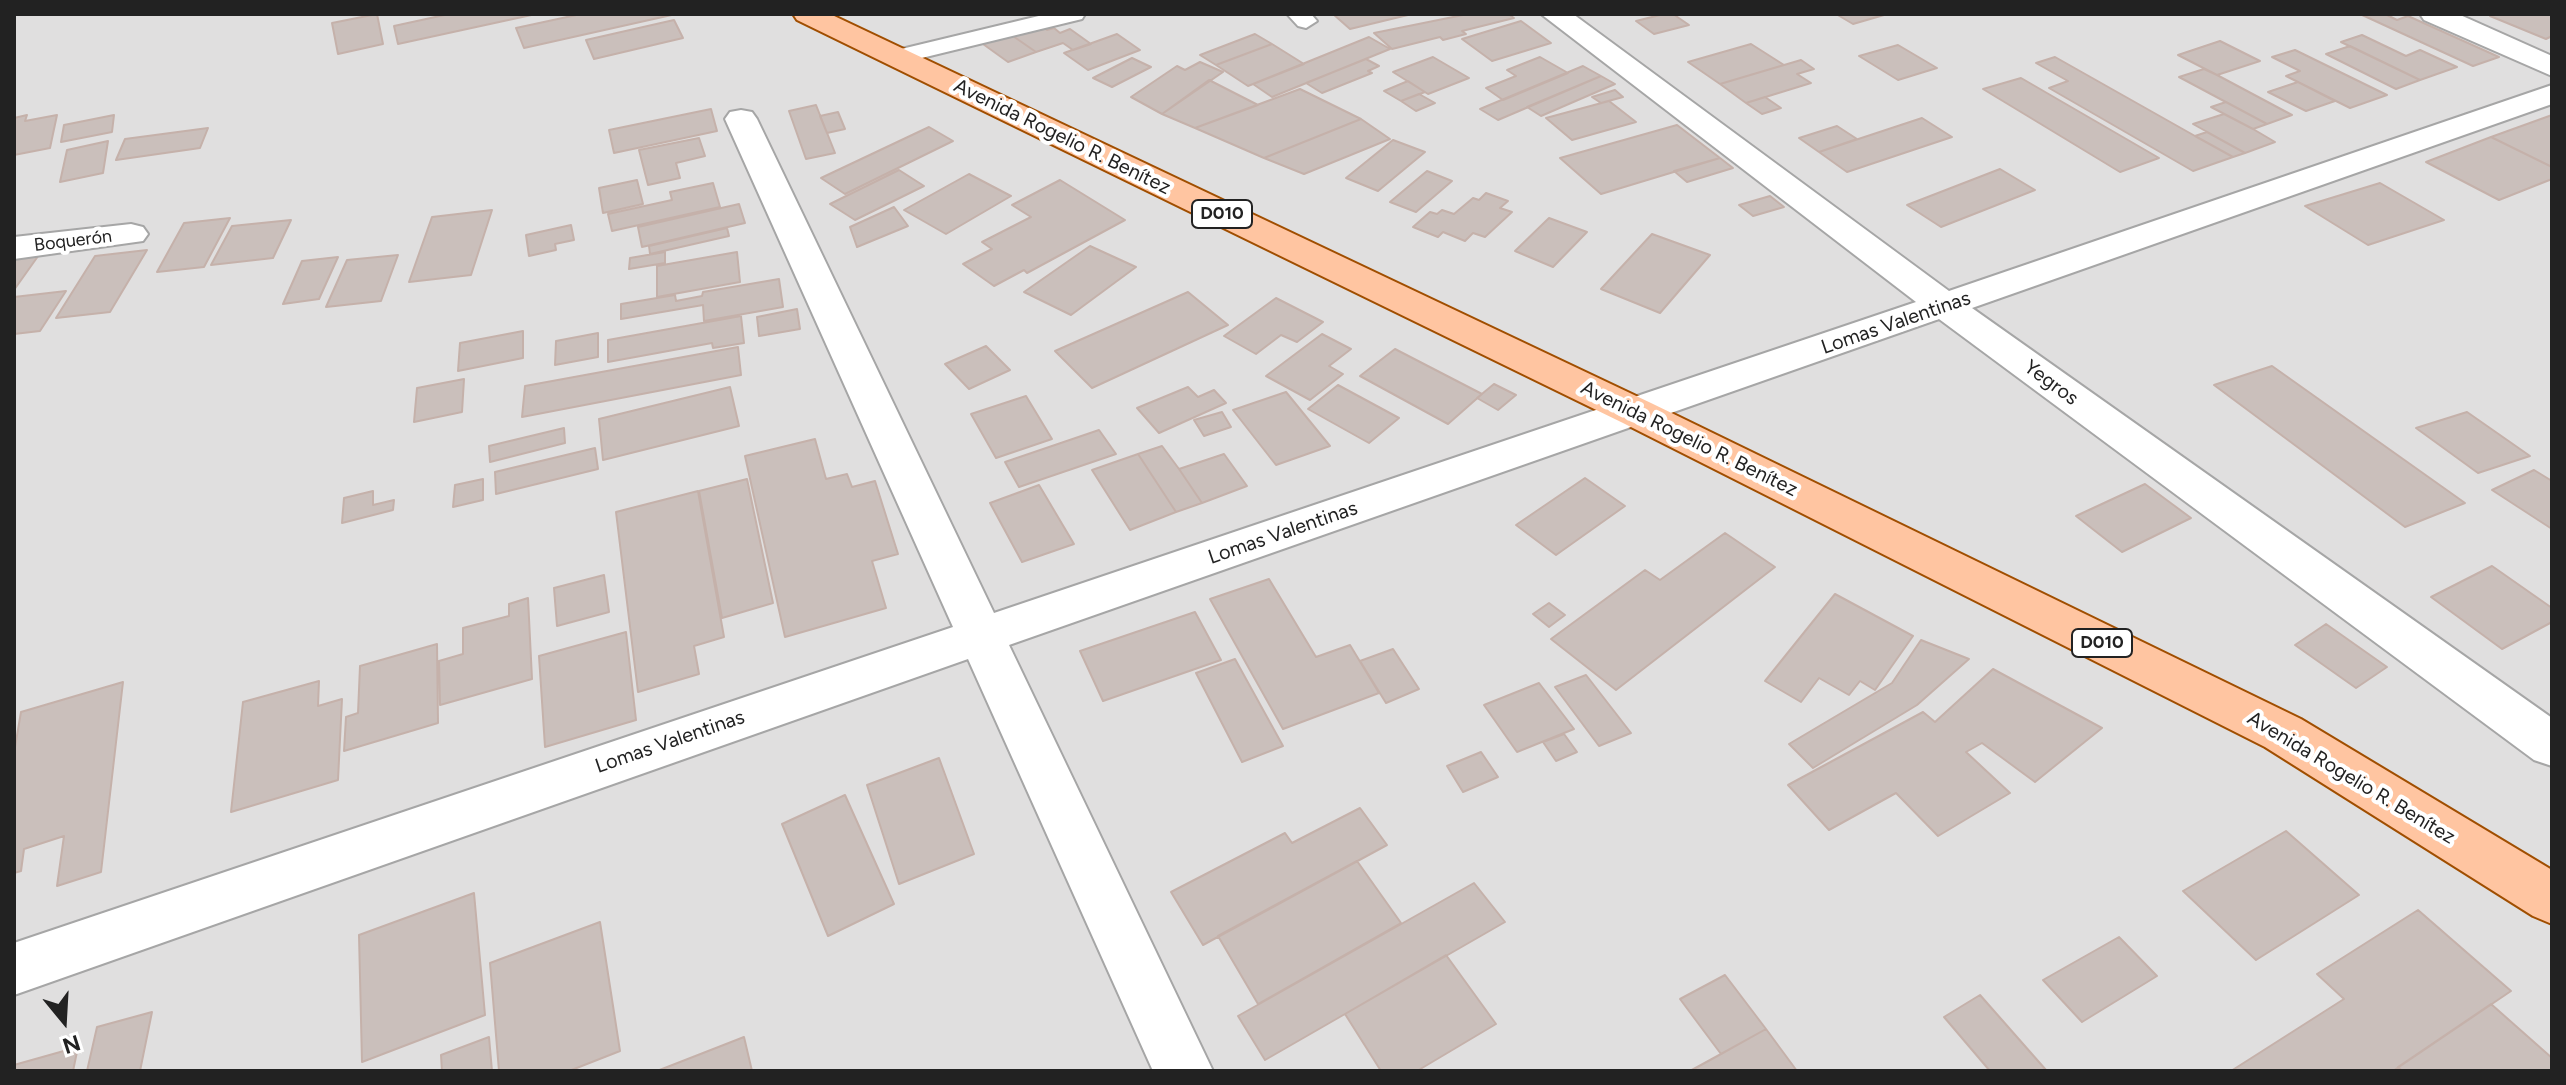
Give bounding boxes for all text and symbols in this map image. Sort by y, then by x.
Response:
street label: Avenida Rogelio R. Benítez [950,74,1174,200]
road number: D010 [1192,200,1252,228]
street label: Boquerón [33,226,113,256]
street label: Lomas Valentinas [1818,286,1974,360]
street label: Yegros [2019,355,2083,411]
street label: Avenida Rogelio R. Benítez [1577,376,1801,502]
street label: Lomas Valentinas [1205,496,1361,570]
road number: D010 [2072,629,2132,657]
street label: Lomas Valentinas [592,705,748,779]
street label: Avenida Rogelio R. Benítez [2243,706,2459,850]
north arrow [24,981,104,1061]
text: N [59,1029,84,1060]

